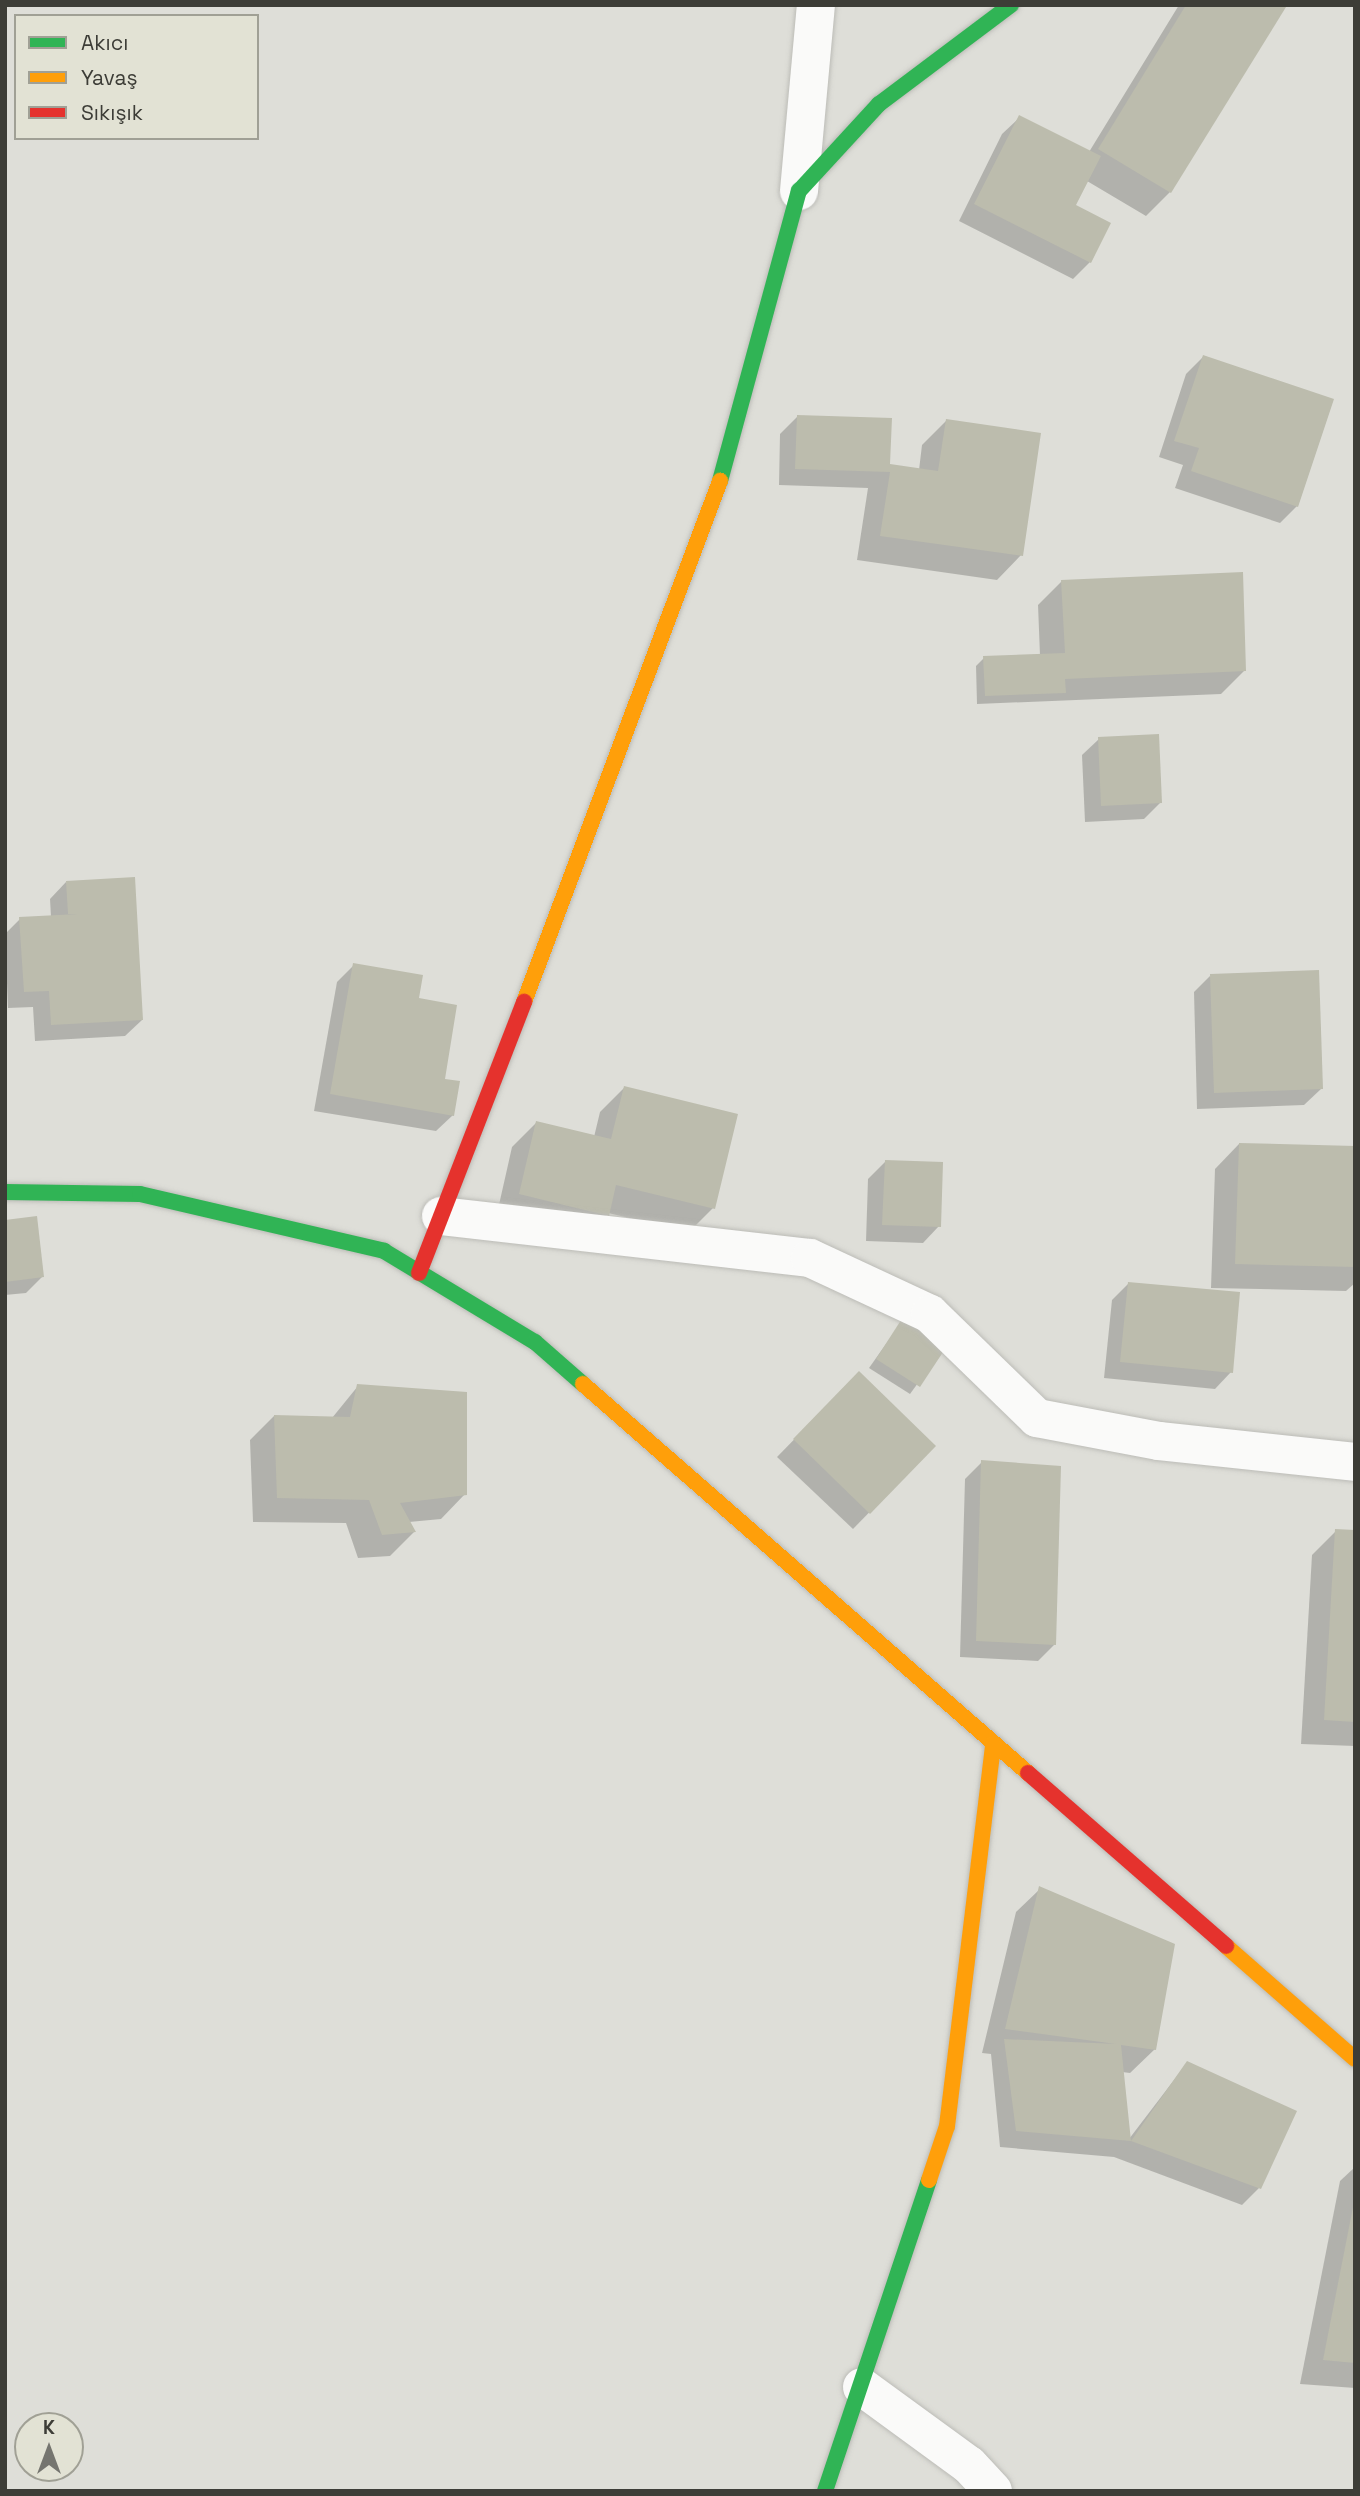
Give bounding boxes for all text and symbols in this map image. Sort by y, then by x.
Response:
legend [14,14,259,140]
text: Akıcı [81,29,128,56]
text: Yavaş [81,64,138,91]
text: Sıkışık [81,99,143,126]
north arrow [14,2412,84,2482]
text: K [43,2415,55,2440]

